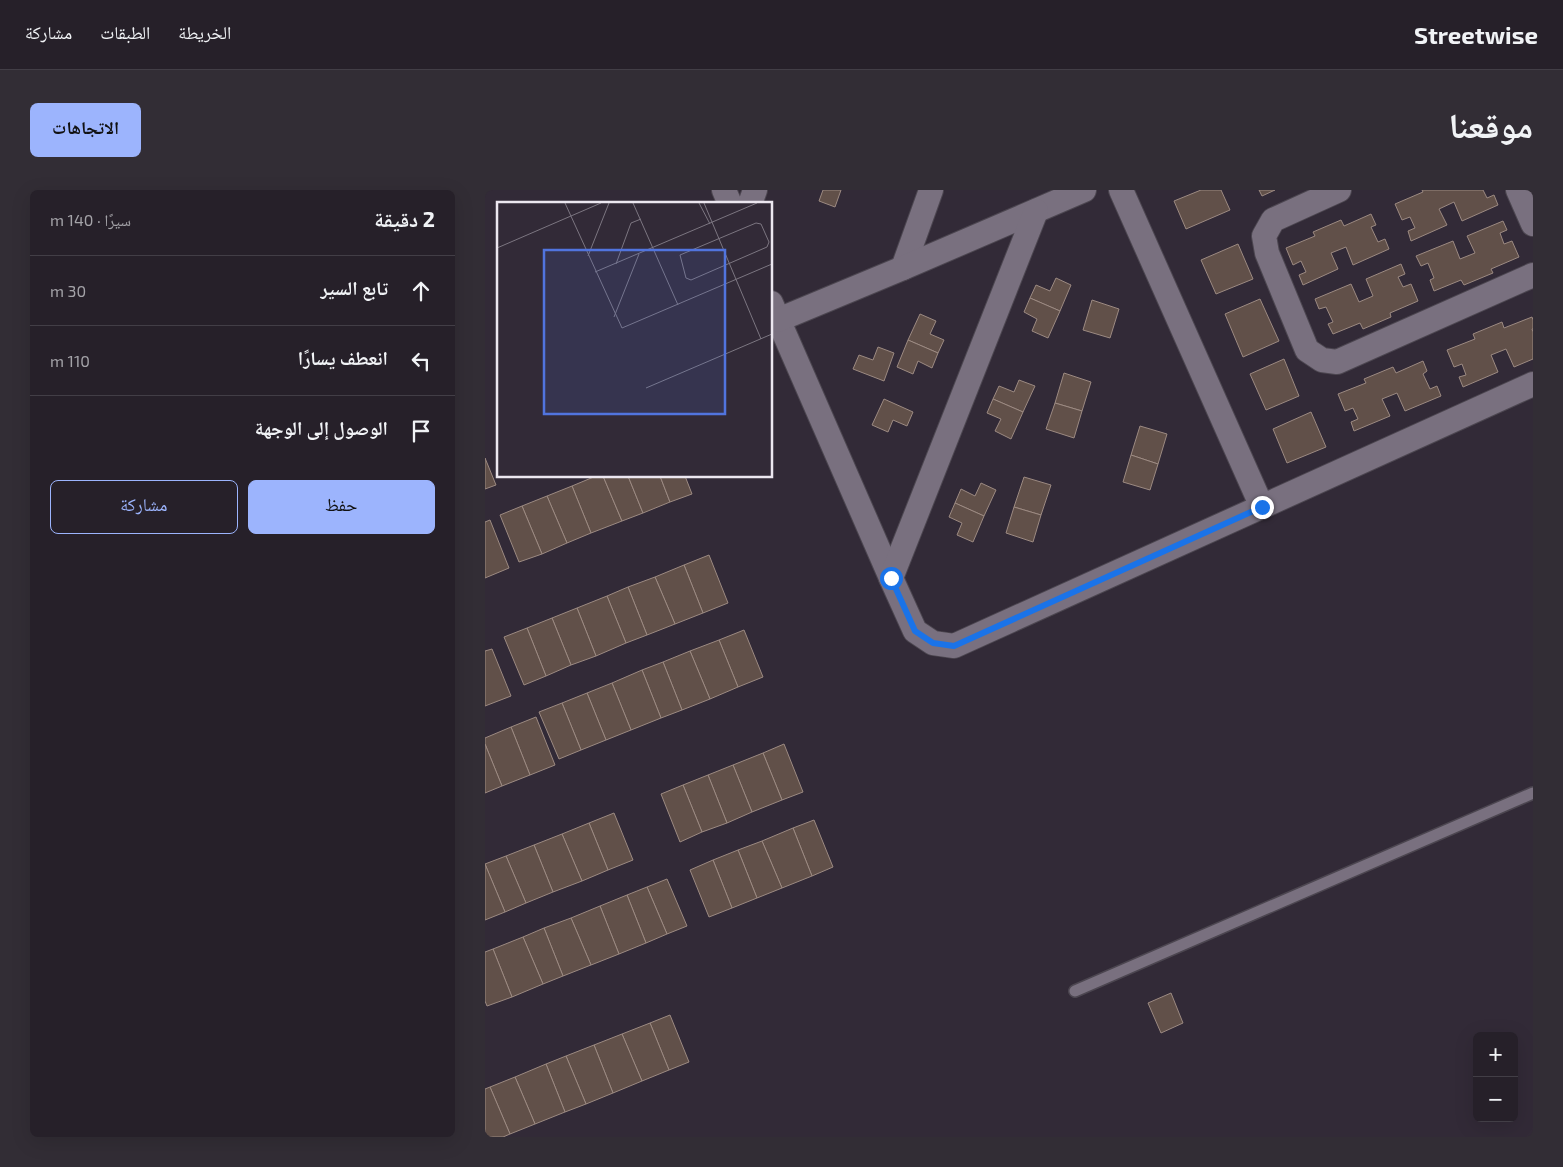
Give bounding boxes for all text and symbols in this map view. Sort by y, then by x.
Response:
text: Streetwise [1414,20,1538,49]
text: مشاركة [25,21,72,43]
text: الطبقات [100,21,150,43]
text: الخريطة [178,21,231,43]
button: الاتجاهات [30,103,141,157]
text: موقعنا [1448,103,1533,145]
inset map [497,202,773,478]
text: 2 دقيقة [374,206,435,231]
text: سيرًا · 140 m [50,210,131,229]
text: تابع السير [321,276,388,299]
icon: ahead [407,277,435,305]
text: 30 m [50,281,86,300]
text: انعطف يسارًا [298,346,388,369]
icon: left [407,347,435,375]
text: 110 m [50,351,90,370]
text: الوصول إلى الوجهة [255,416,388,439]
icon: arrive [407,417,435,445]
button: مشاركة [50,480,238,534]
button: حفظ [248,480,435,534]
route end [1251,496,1274,519]
route start [880,567,903,590]
map controls [1473,1032,1518,1122]
button: + [1473,1032,1518,1077]
button: − [1473,1077,1518,1122]

